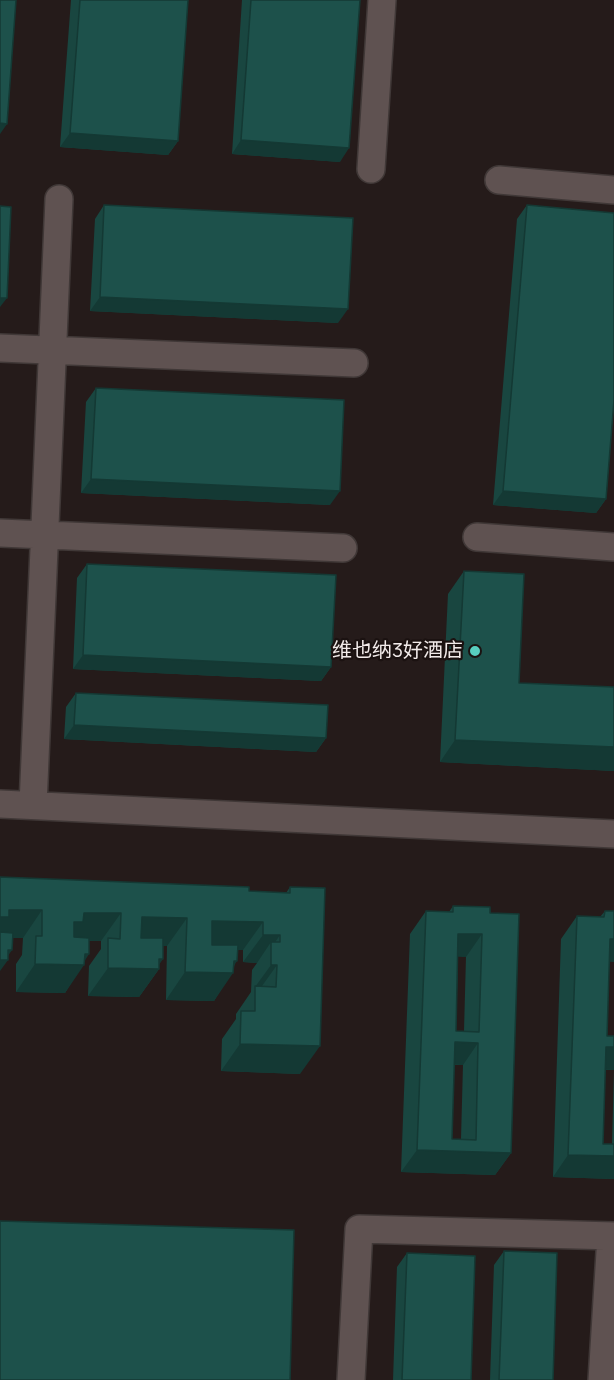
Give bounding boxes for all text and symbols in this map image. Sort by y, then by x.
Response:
place label: 维也纳3好酒店 [332,639,463,663]
marker: 维也纳3好酒店 [468,644,482,658]

